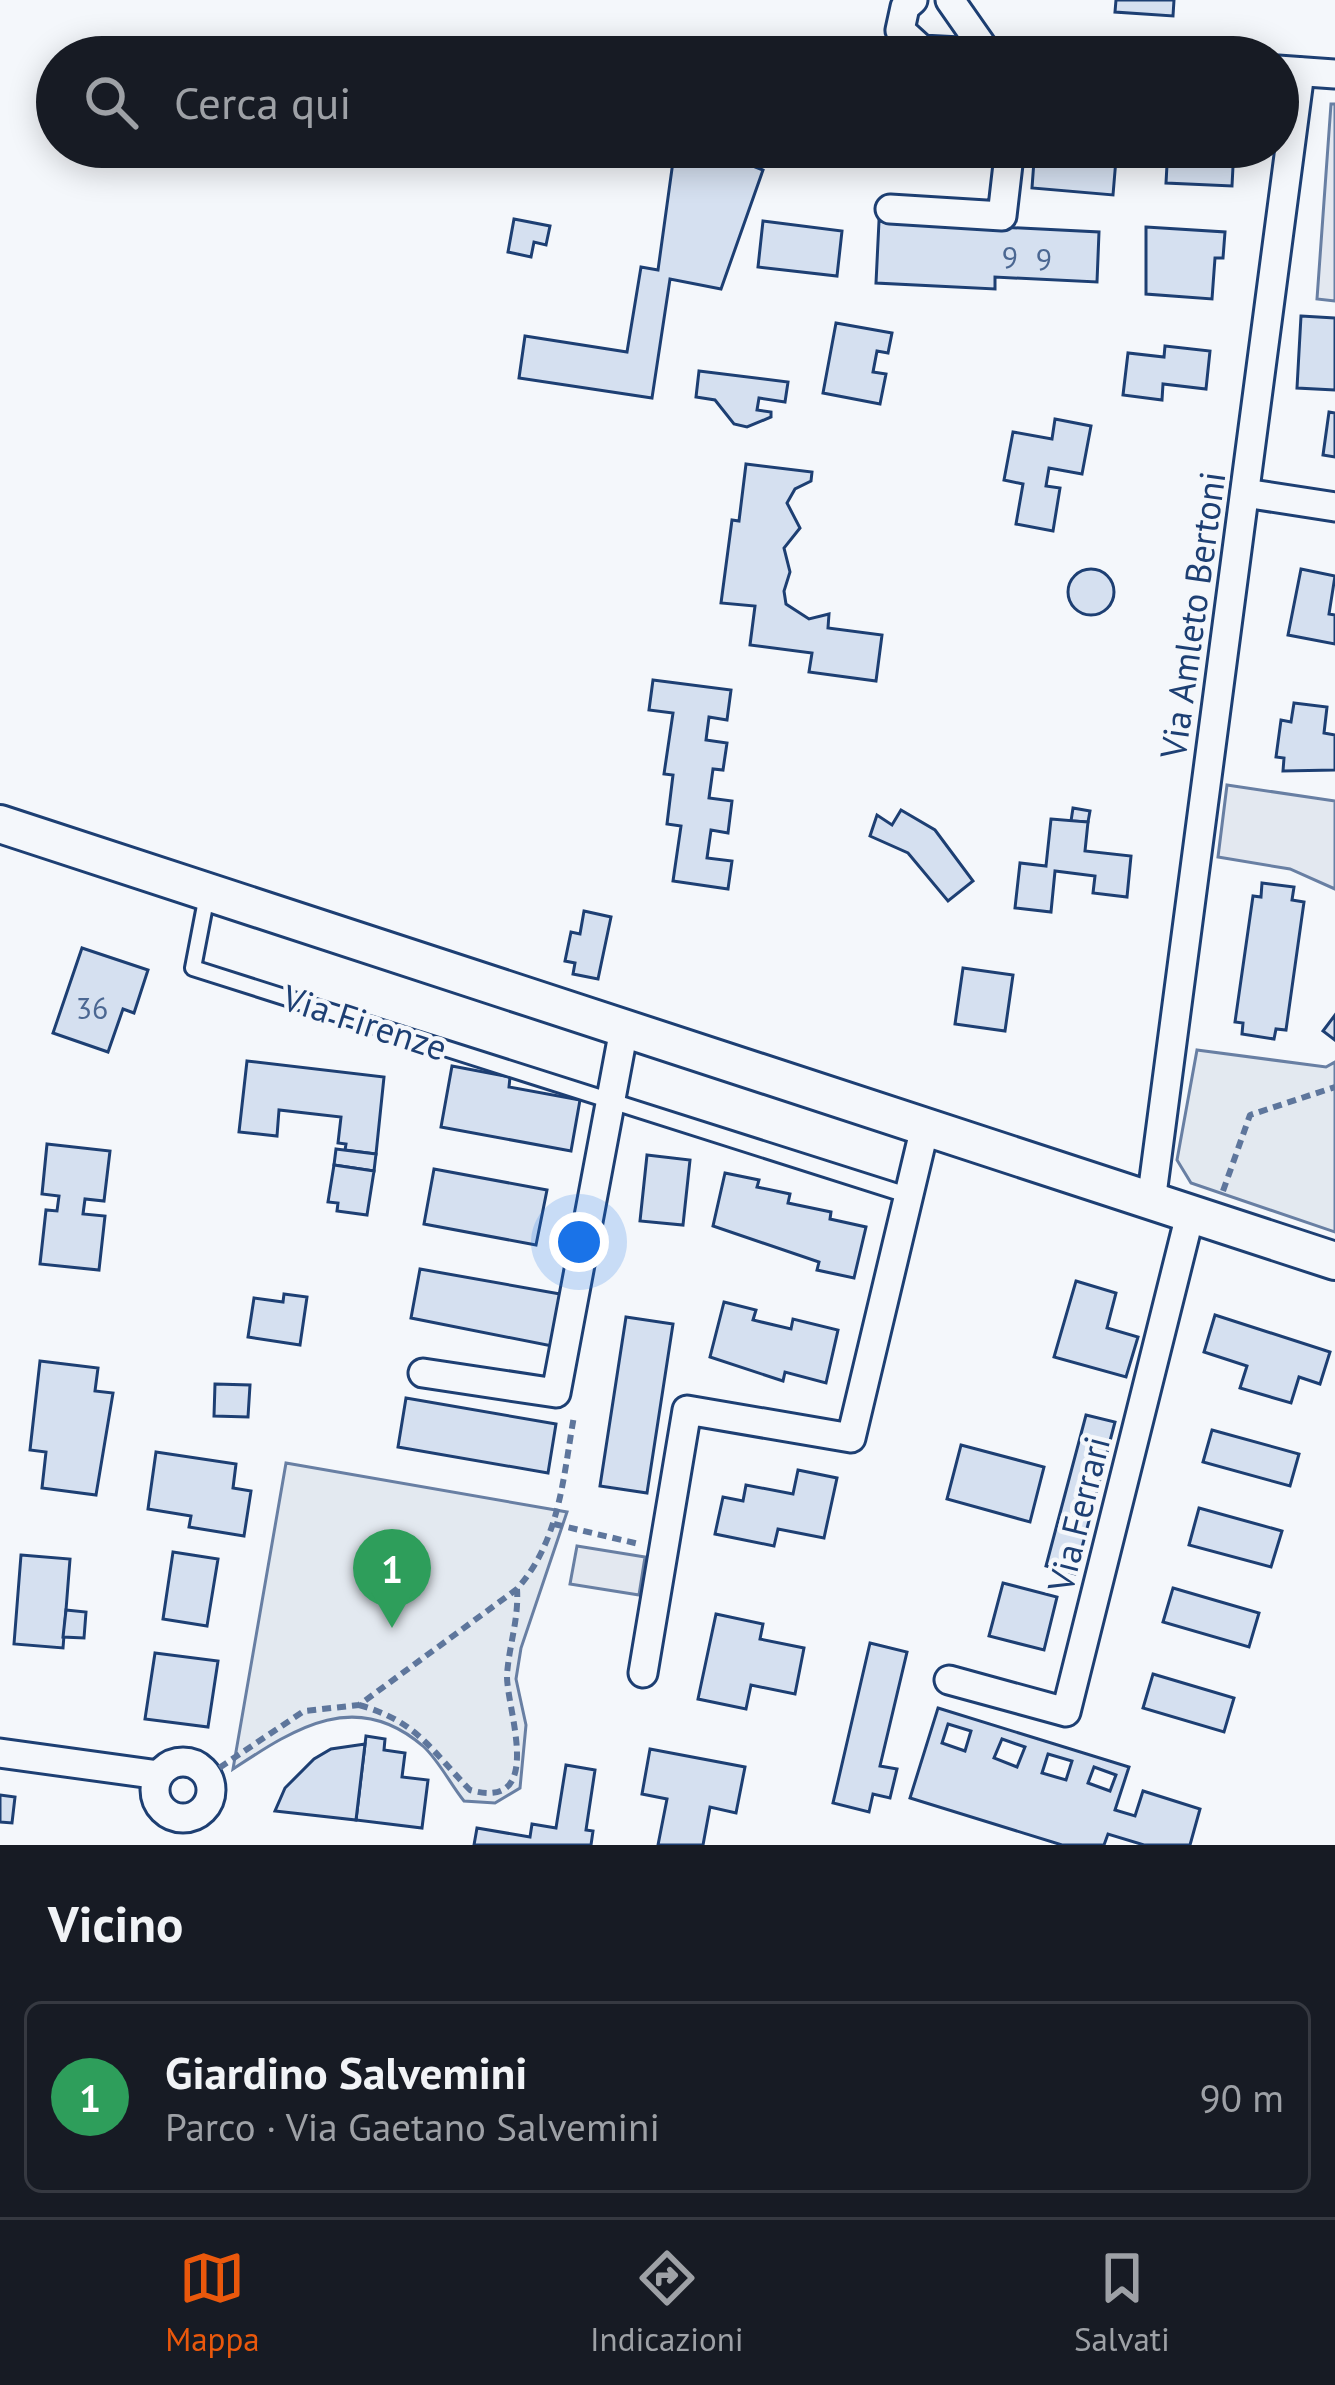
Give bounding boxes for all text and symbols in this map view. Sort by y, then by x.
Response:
search box [36,36,1299,168]
icon: search [78,69,144,135]
text: Cerca qui [174,73,351,131]
house number: 9 [1002,237,1018,276]
house number: 9 [1036,239,1052,278]
street label: Via Amleto Bertoni [1148,468,1235,763]
street label: Via Firenze [276,973,453,1071]
house number: 36 [76,988,108,1027]
your location [549,1212,609,1272]
street label: Via Ferrari [1036,1431,1120,1598]
pin: 1 [353,1529,431,1628]
text: Vicino [48,1890,183,1956]
text: Giardino Salvemini [165,2043,527,2101]
text: 1 [79,2072,101,2123]
text: 90 m [1199,2072,1284,2123]
text: Parco · Via Gaetano Salvemini [165,2101,660,2152]
tab: Mappa [165,2245,260,2360]
tab: Indicazioni [590,2245,744,2360]
tab: Salvati [1074,2245,1170,2360]

